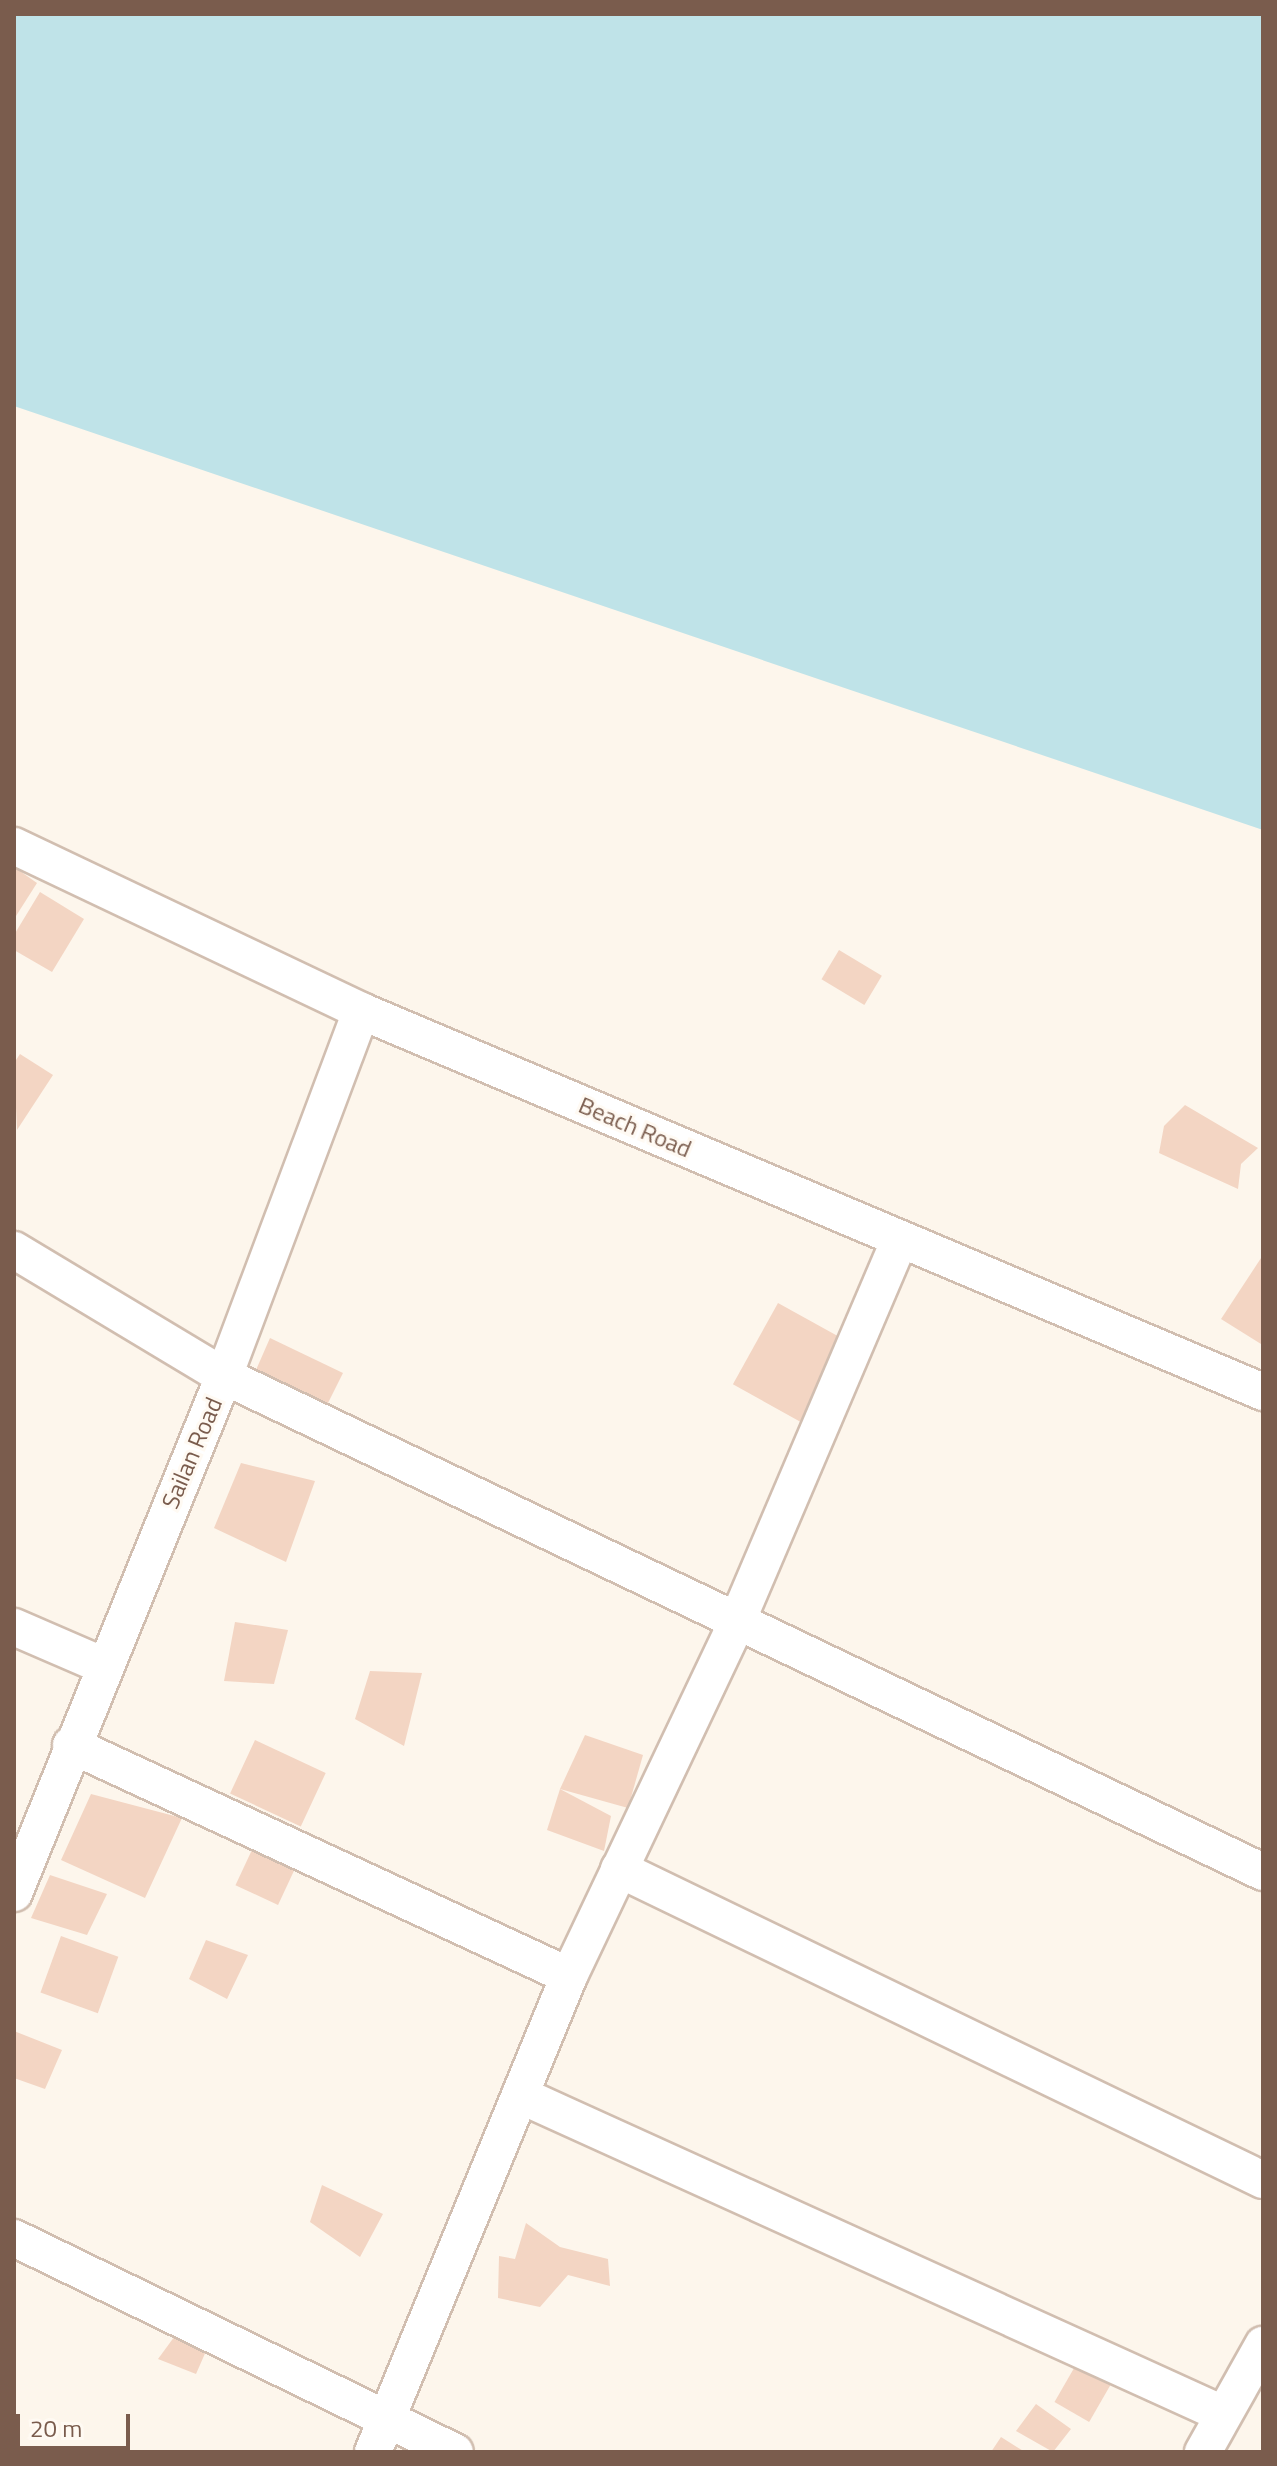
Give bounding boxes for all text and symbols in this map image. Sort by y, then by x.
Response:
street label: Beach Road [574,1090,696,1164]
street label: Sailan Road [156,1393,228,1513]
scale bar [20,2398,134,2448]
text: 20 m [30,2410,82,2446]

